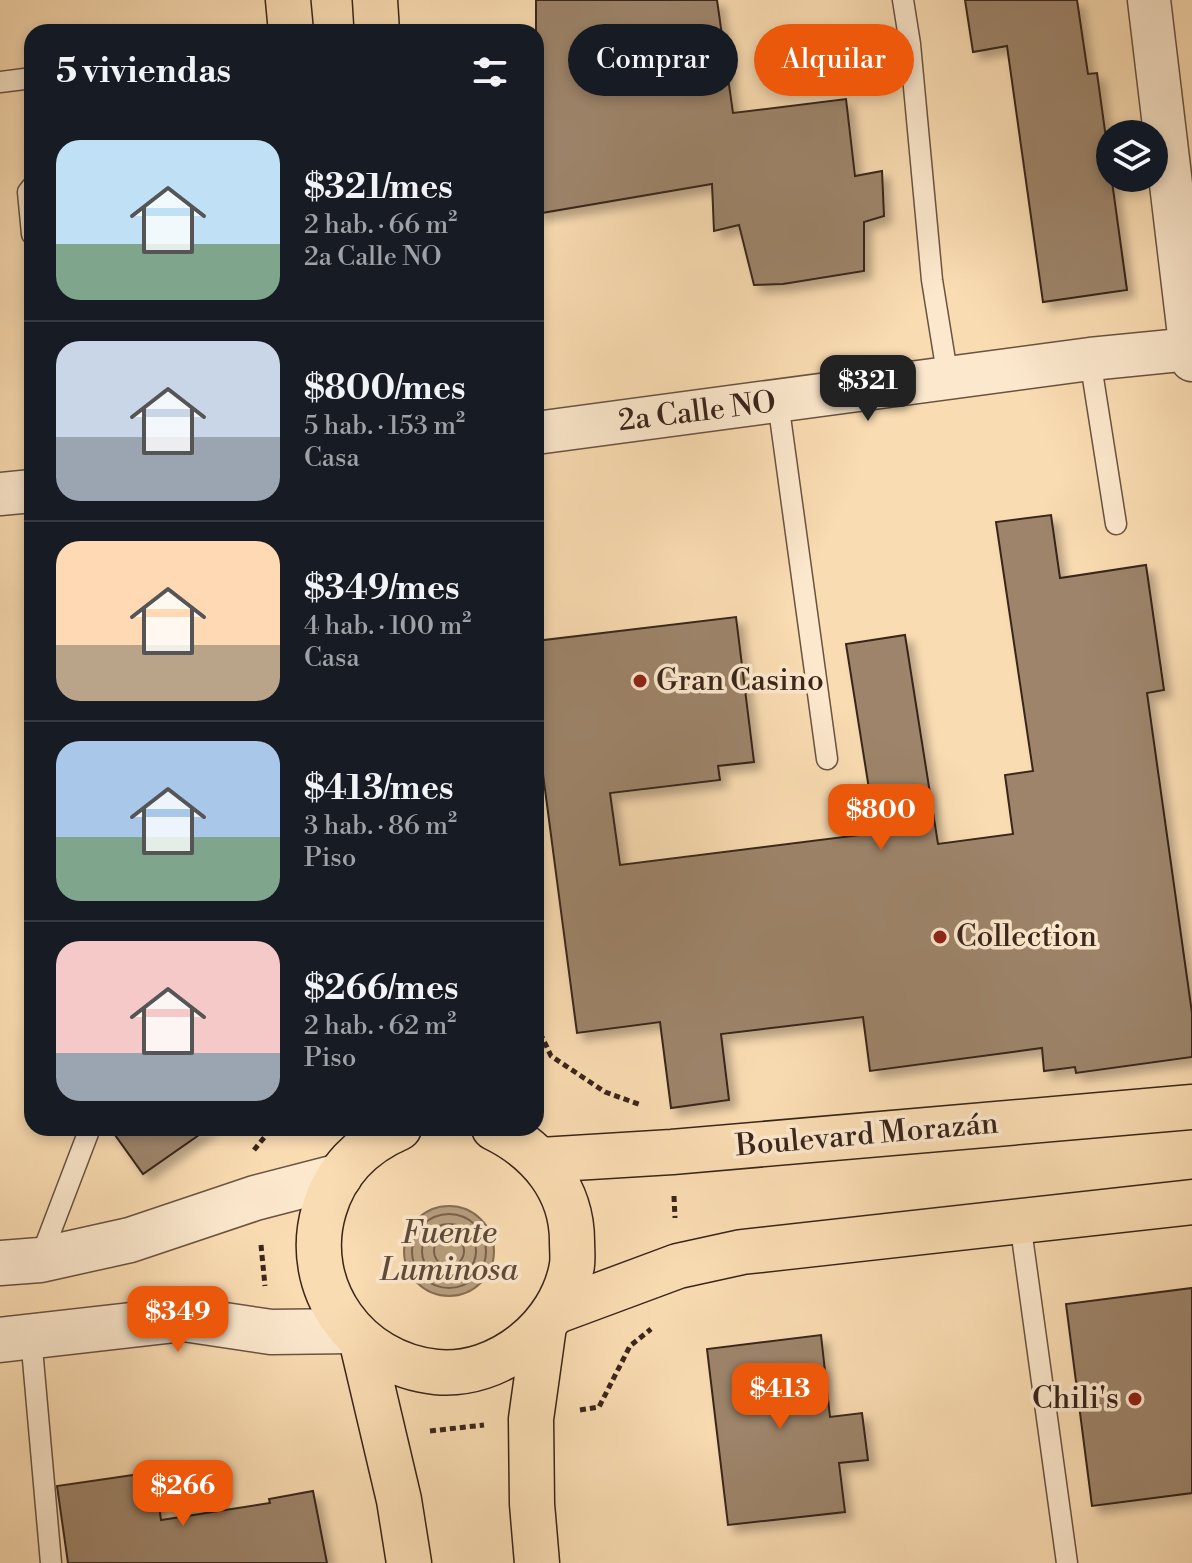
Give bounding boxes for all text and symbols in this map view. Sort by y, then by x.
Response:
chip: Comprar [568,24,738,96]
chip: Alquilar [754,24,914,96]
icon: filters [468,50,512,94]
text: 5 viviendas [56,51,231,93]
map controls [1096,120,1168,192]
button: layers [1096,120,1168,192]
text: $321/mes [304,167,453,209]
icon: home [120,172,216,268]
text: 2 hab. · 66 m² [304,209,457,241]
text: 2a Calle NO [304,241,442,273]
pin: $321 [821,355,915,423]
text: $321 [838,365,898,397]
text: $800/mes [304,368,466,410]
icon: home [120,373,216,469]
street label: 2a Calle NO [616,383,778,441]
text: 5 hab. · 153 m² [304,410,465,442]
text: Casa [304,442,360,474]
text: $349/mes [304,568,460,610]
icon: home [120,573,216,669]
text: 4 hab. · 100 m² [304,610,471,642]
text: Casa [304,642,360,674]
place label: Gran Casino [656,662,824,700]
marker: Gran Casino [631,672,649,690]
text: $413/mes [304,768,454,810]
icon: home [120,773,216,869]
pin: $800 [834,784,928,852]
text: $800 [846,794,916,826]
text: 3 hab. · 86 m² [304,810,457,842]
text: Piso [304,842,356,874]
place label: Collection [956,918,1097,956]
marker: Collection [931,928,949,946]
text: $266/mes [304,968,459,1010]
icon: home [120,973,216,1069]
text: 2 hab. · 62 m² [304,1010,456,1042]
text: Piso [304,1042,356,1074]
street label: Boulevard Morazán [733,1105,1000,1166]
water label: Fuente Luminosa [379,1213,518,1290]
pin: $349 [131,1286,225,1354]
text: $349 [145,1296,211,1328]
pin: $413 [733,1363,827,1431]
text: $413 [750,1373,810,1405]
place label: Chili's [1032,1380,1119,1418]
marker: Chili's [1126,1390,1144,1408]
pin: $266 [136,1460,230,1528]
text: $266 [151,1470,215,1502]

